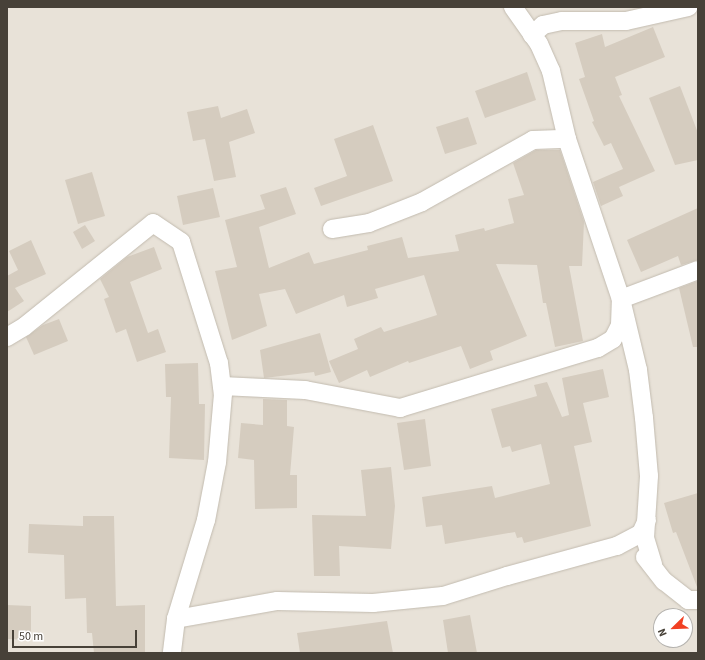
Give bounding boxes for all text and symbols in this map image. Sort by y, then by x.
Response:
north arrow [653,608,693,648]
scale bar [14,622,139,648]
text: N [654,626,671,639]
text: 50 m [19,628,43,645]

